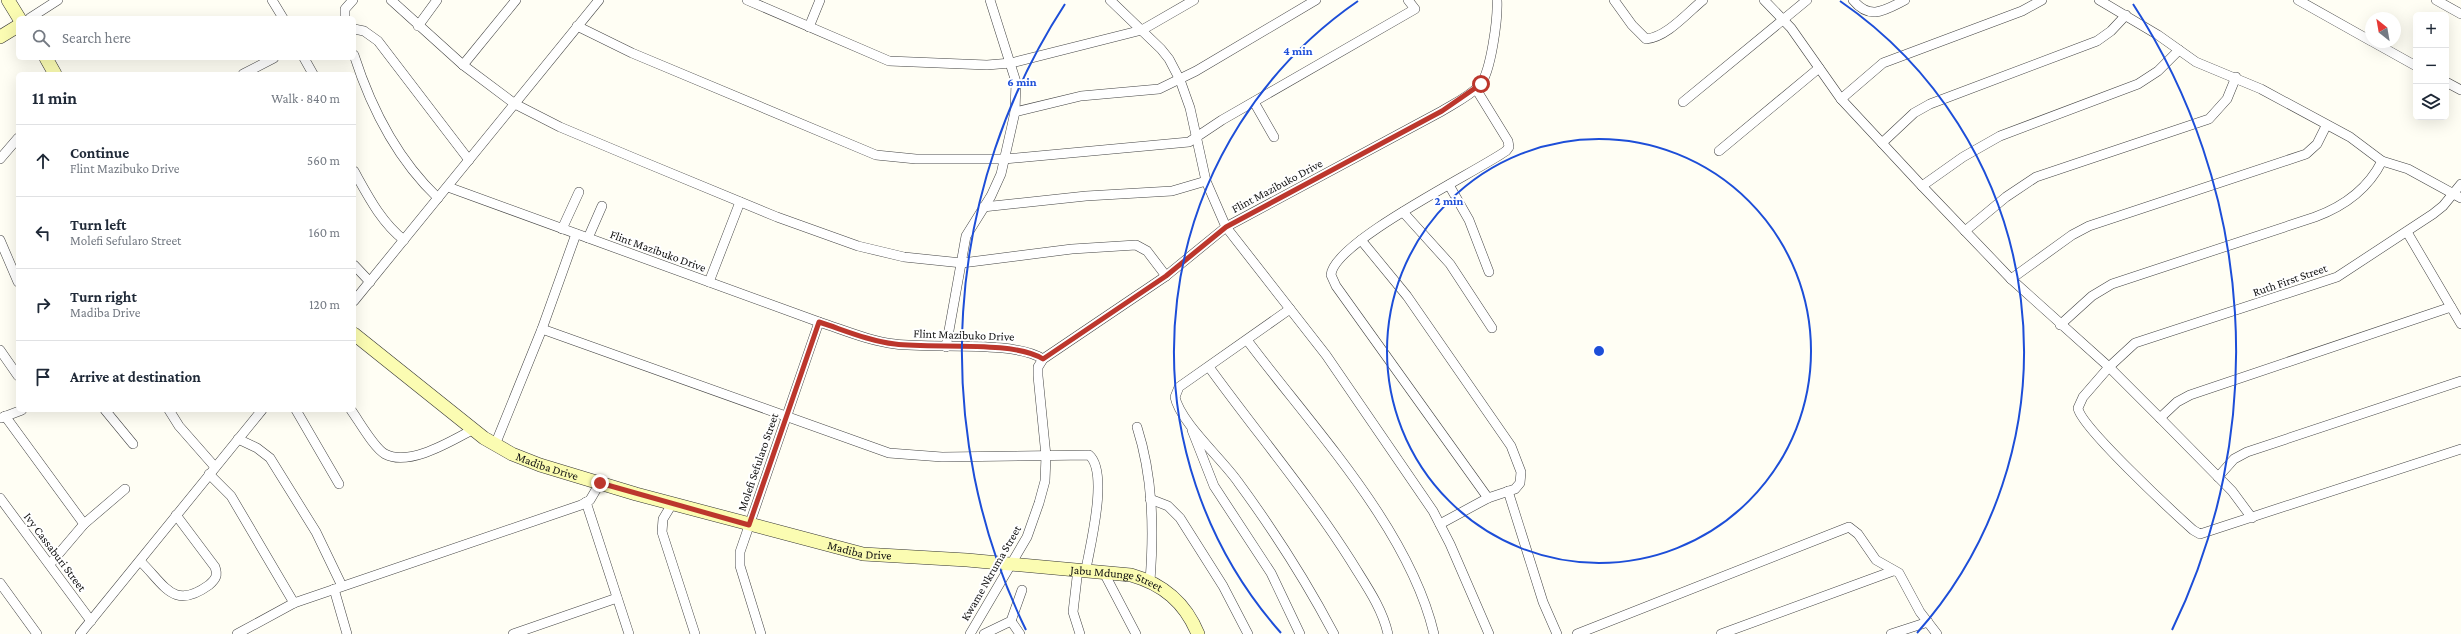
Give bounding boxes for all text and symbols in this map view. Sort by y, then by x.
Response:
north arrow [2365,12,2401,48]
map controls [2413,12,2449,120]
button: + [2413,12,2449,48]
search box [16,16,356,60]
icon: search [30,27,52,49]
text: Search here [62,30,131,46]
text: 4 min [1283,44,1313,58]
button: − [2413,48,2449,84]
text: 6 min [1007,75,1037,89]
route start [1472,75,1490,93]
button: layers [2413,84,2449,120]
text: 11 min [32,89,77,108]
text: Walk · 840 m [271,91,340,106]
text: Continue [70,145,129,161]
icon: ahead [32,150,54,172]
text: 560 m [307,153,340,168]
street label: Flint Mazibuko Drive [1229,156,1325,216]
text: Flint Mazibuko Drive [70,161,180,176]
text: 2 min [1435,194,1464,208]
text: Turn left [70,217,126,233]
icon: left [32,222,54,244]
text: 160 m [309,225,340,240]
street label: Flint Mazibuko Drive [608,227,708,275]
text: Molefi Sefularo Street [70,233,181,248]
street label: Ruth First Street [2251,260,2330,299]
text: Turn right [70,289,137,305]
icon: right [32,294,54,316]
text: 120 m [309,297,340,312]
text: Madiba Drive [70,305,140,320]
street label: Flint Mazibuko Drive [913,326,1015,344]
centre of rings [1592,344,1606,358]
icon: arrive [32,366,54,388]
text: Arrive at destination [70,369,201,385]
street label: Molefi Sefularo Street [735,410,782,513]
street label: Madiba Drive [514,449,580,483]
route end [591,474,609,492]
street label: Ivy Cassaburi Street [21,510,90,595]
street label: Kwame Nkruma Street [958,522,1025,623]
street label: Madiba Drive [826,538,892,563]
street label: Jabu Mdunge Street [1069,562,1166,595]

